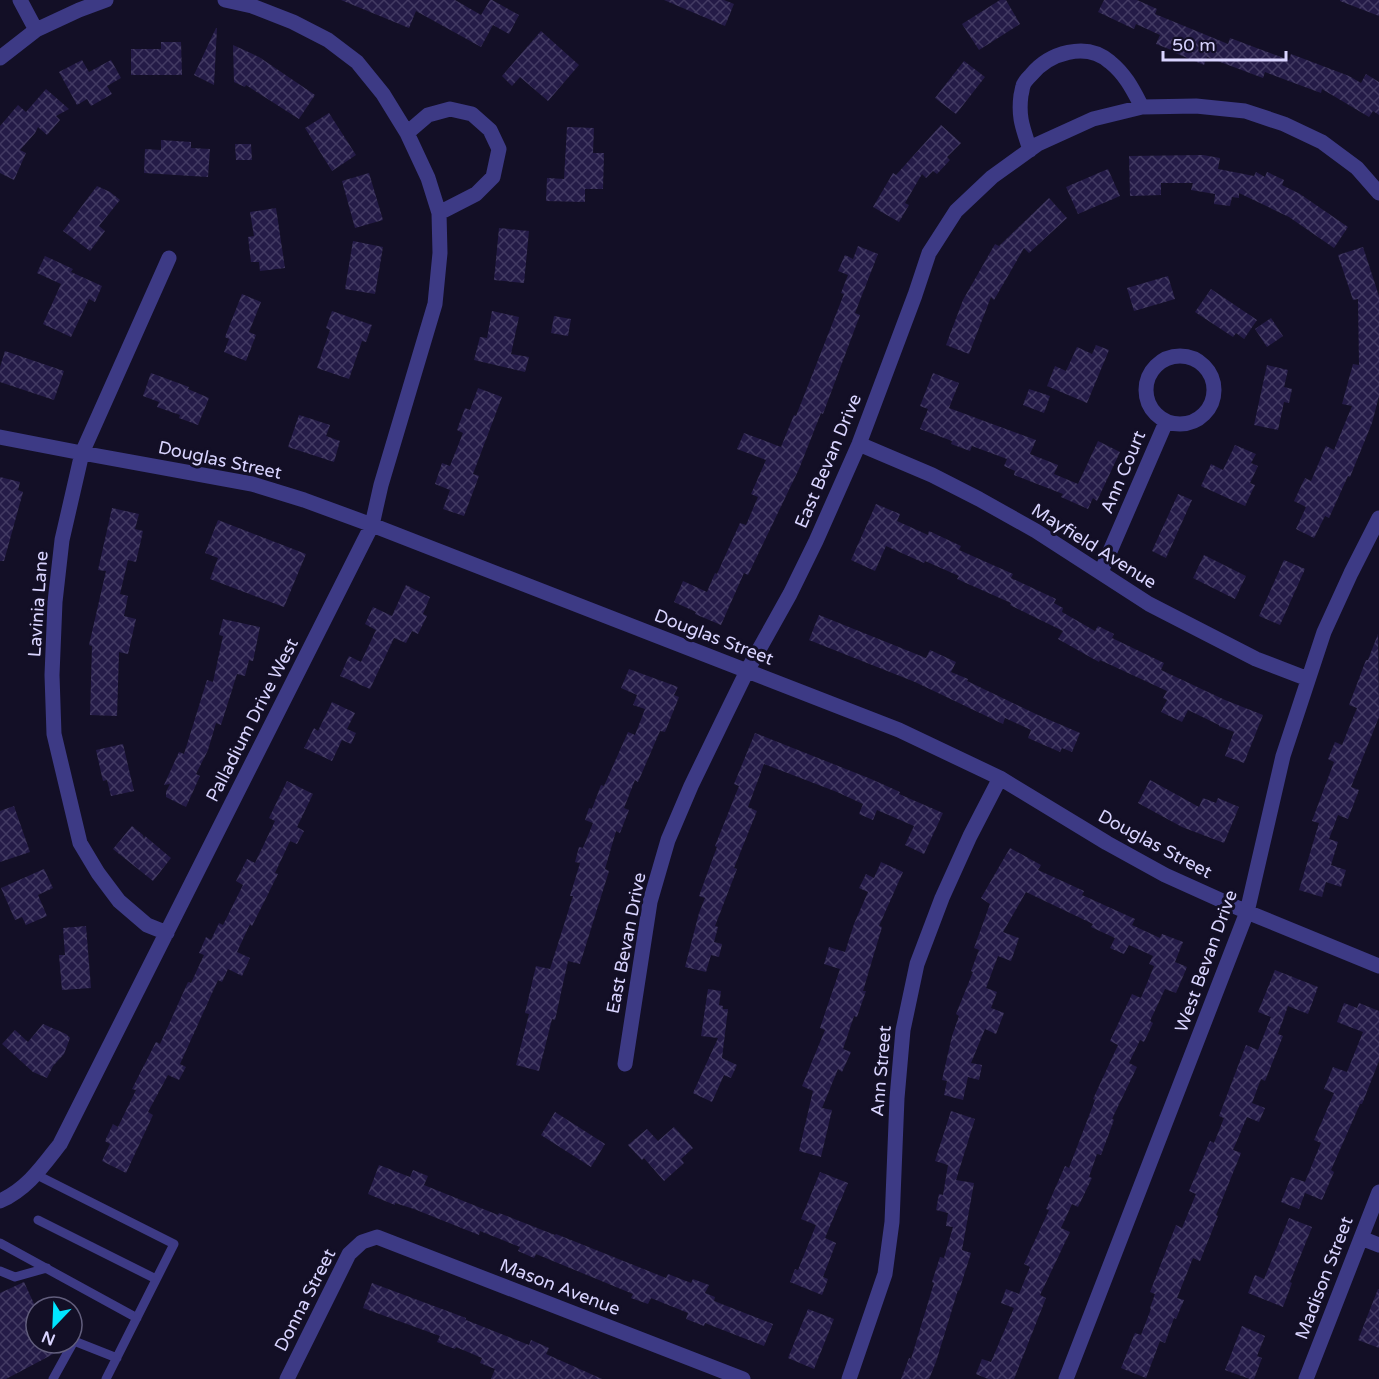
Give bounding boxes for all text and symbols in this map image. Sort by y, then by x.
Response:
scale bar [1163,24,1286,62]
text: 50 m [1172,34,1216,56]
street label: East Bevan Drive [790,391,866,531]
street label: Ann Court [1096,427,1150,517]
street label: Douglas Street [156,436,284,484]
street label: Mayfield Avenue [1027,499,1161,593]
street label: Lavinia Lane [23,550,53,658]
street label: Douglas Street [651,604,777,670]
street label: Palladium Drive West [201,634,303,806]
street label: Douglas Street [1094,805,1216,883]
street label: East Bevan Drive [602,870,650,1016]
street label: West Bevan Drive [1170,887,1242,1035]
street label: Ann Street [866,1024,896,1117]
street label: Madison Street [1290,1213,1358,1343]
street label: Donna Street [270,1245,340,1355]
street label: Mason Avenue [497,1254,623,1320]
north arrow [24,1295,84,1355]
text: N [39,1326,58,1350]

